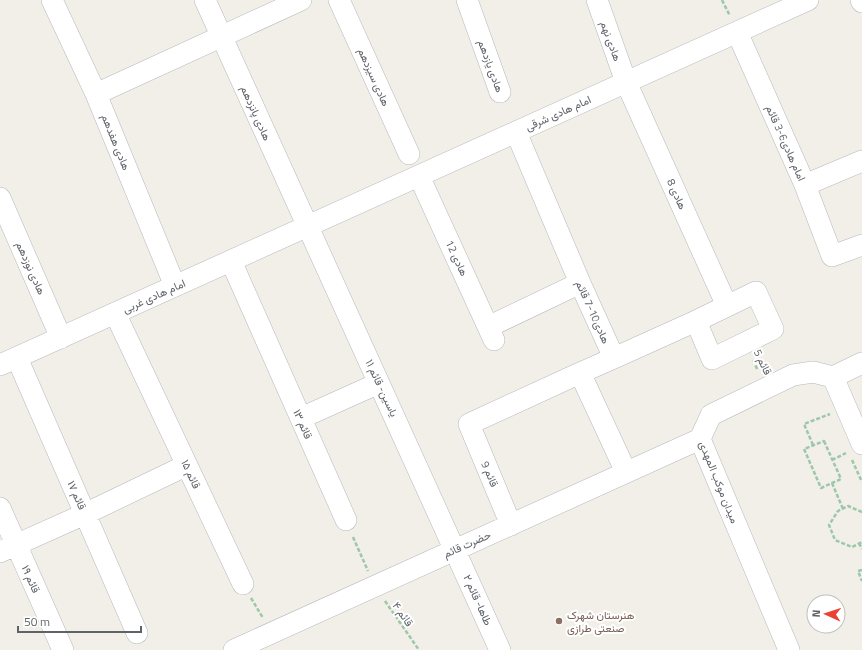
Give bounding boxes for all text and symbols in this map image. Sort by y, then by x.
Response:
street label: هادی نهم [596,19,626,64]
street label: هادی یازدهم [474,37,508,95]
street label: هادی سیزدهم [354,45,394,109]
street label: هادی پانزدهم [237,83,275,143]
street label: امام هادی شرقی [523,91,593,135]
street label: امام هادی6-3 قائم [762,102,810,184]
street label: هادی هفدهم [97,111,135,173]
street label: هادی 8 [663,176,691,212]
street label: 12 هادی [442,237,472,279]
street label: هادی نوزدهم [12,239,50,298]
street label: امام هادی غربی [120,275,188,317]
street label: هادی10-7 قائم [572,278,614,346]
street label: قائم 5 [750,346,776,378]
street label: یاسین- قائم ۱۱ [362,357,402,419]
street label: قائم ۱۳ [289,407,317,441]
street label: میدان موکب المهدی [695,438,743,526]
street label: قائم ۱۵ [177,457,205,491]
street label: قائم 9 [477,459,503,489]
street label: قائم ۱۷ [64,478,90,512]
street label: حضرت قائم [441,526,493,562]
street label: قائم ۱۹ [18,562,44,596]
street label: طاها- قائم ۲ [460,572,496,628]
north arrow [806,594,846,634]
street label: قائم ۴ [389,598,417,630]
place label: هنرستان شهرک صنعتی طرازی [567,607,635,636]
scale bar [18,608,141,634]
text: N [808,609,824,618]
text: 50 m [24,612,50,631]
marker: هنرستان شهرک صنعتی طرازی [554,616,564,626]

